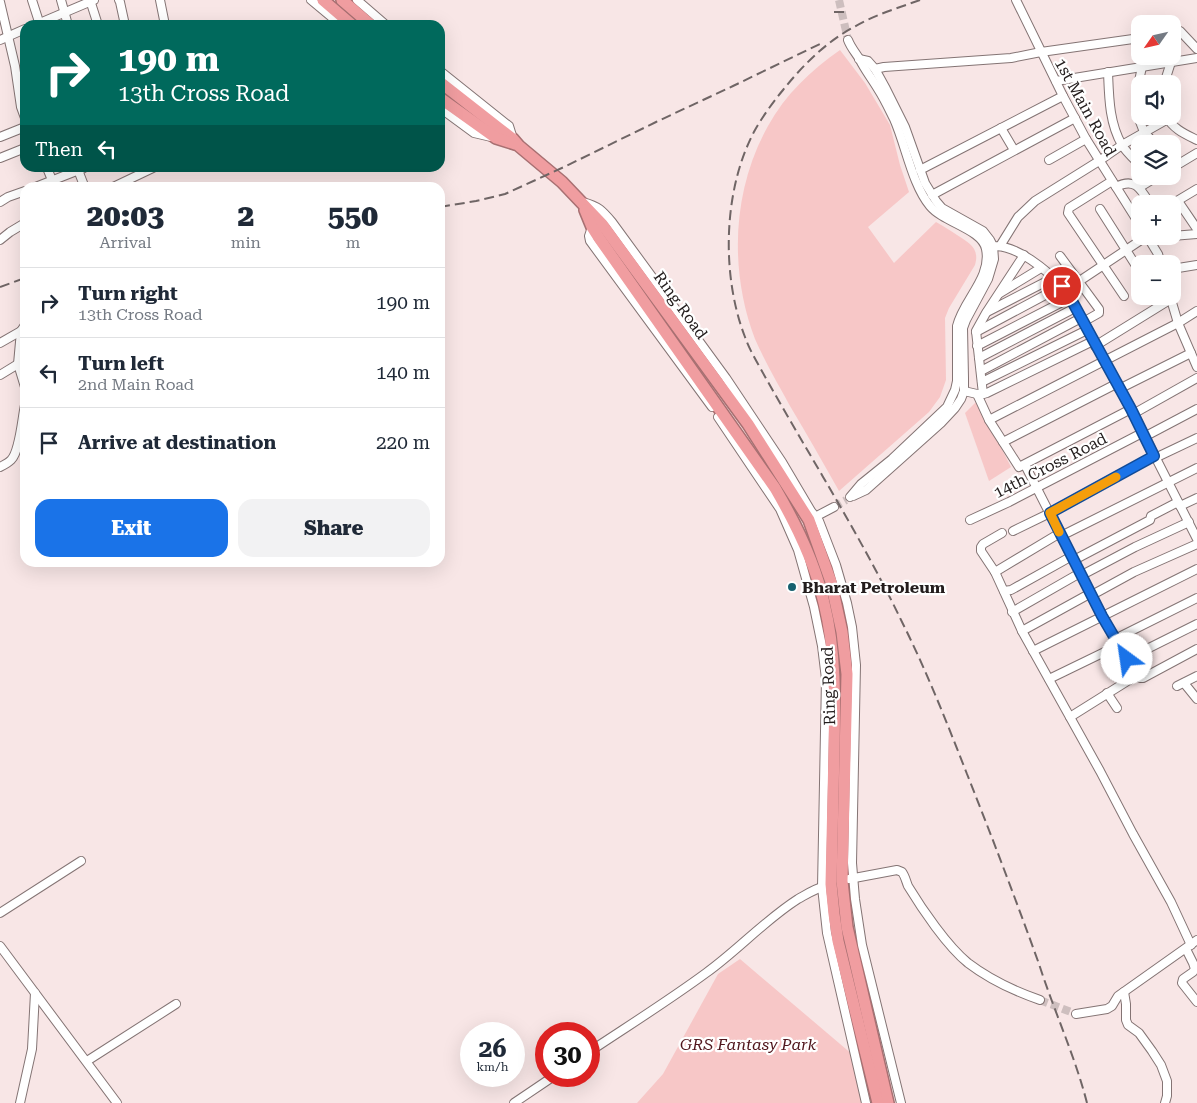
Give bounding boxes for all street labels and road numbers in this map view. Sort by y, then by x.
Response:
street label: 1st Main Road [1051,55,1120,160]
street label: Ring Road [650,268,711,343]
street label: 14th Cross Road [990,429,1110,502]
street label: Ring Road [818,646,839,726]

